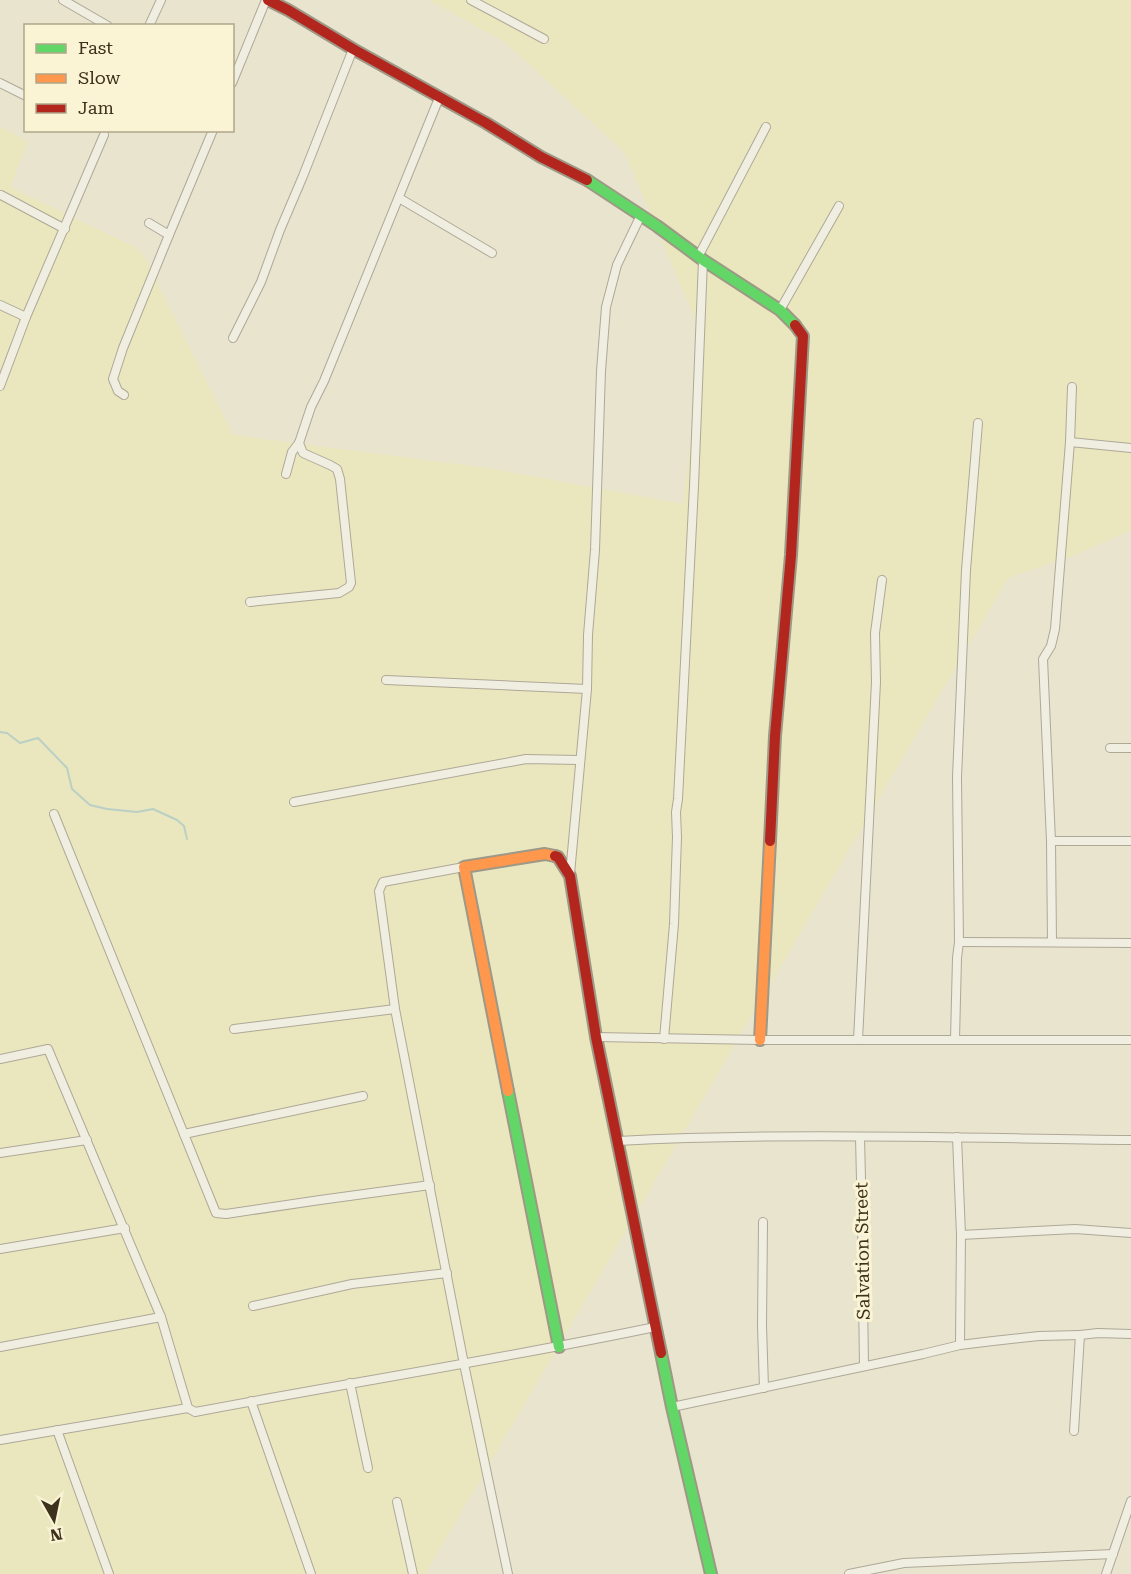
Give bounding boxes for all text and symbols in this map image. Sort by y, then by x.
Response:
legend [24,24,234,132]
text: Fast [78,37,113,58]
text: Slow [78,67,120,88]
text: Jam [78,97,114,118]
street label: Salvation Street [850,1182,874,1320]
north arrow [24,1490,84,1550]
text: N [49,1524,64,1545]

